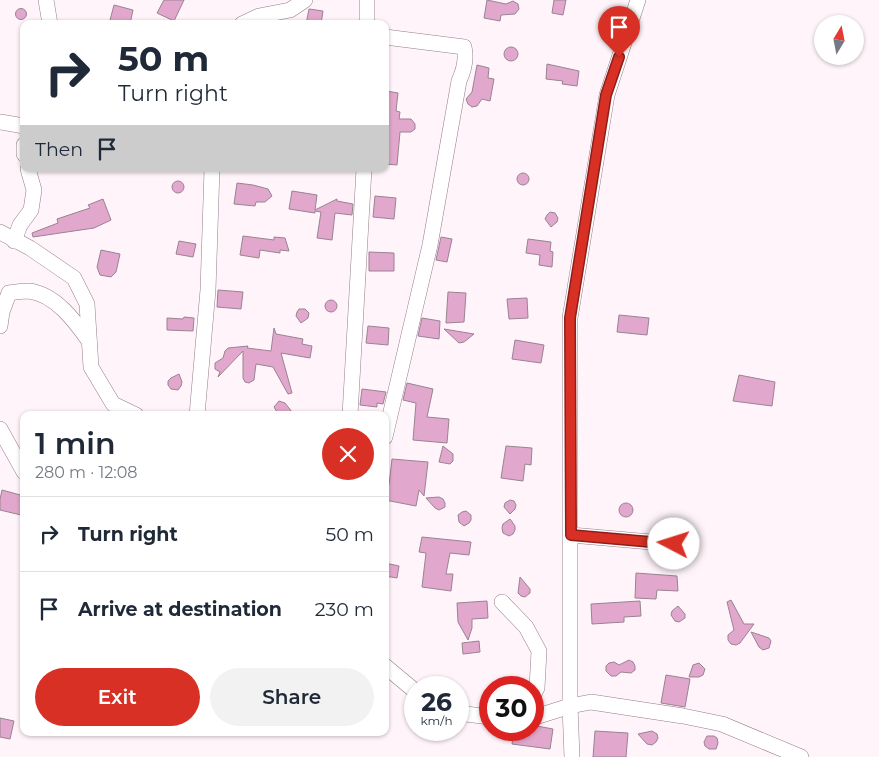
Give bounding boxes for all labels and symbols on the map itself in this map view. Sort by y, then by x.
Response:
pin [598,6,640,57]
north arrow [814,15,864,65]
position arrow [647,517,699,569]
speed limit sign: 30 [479,676,544,741]

